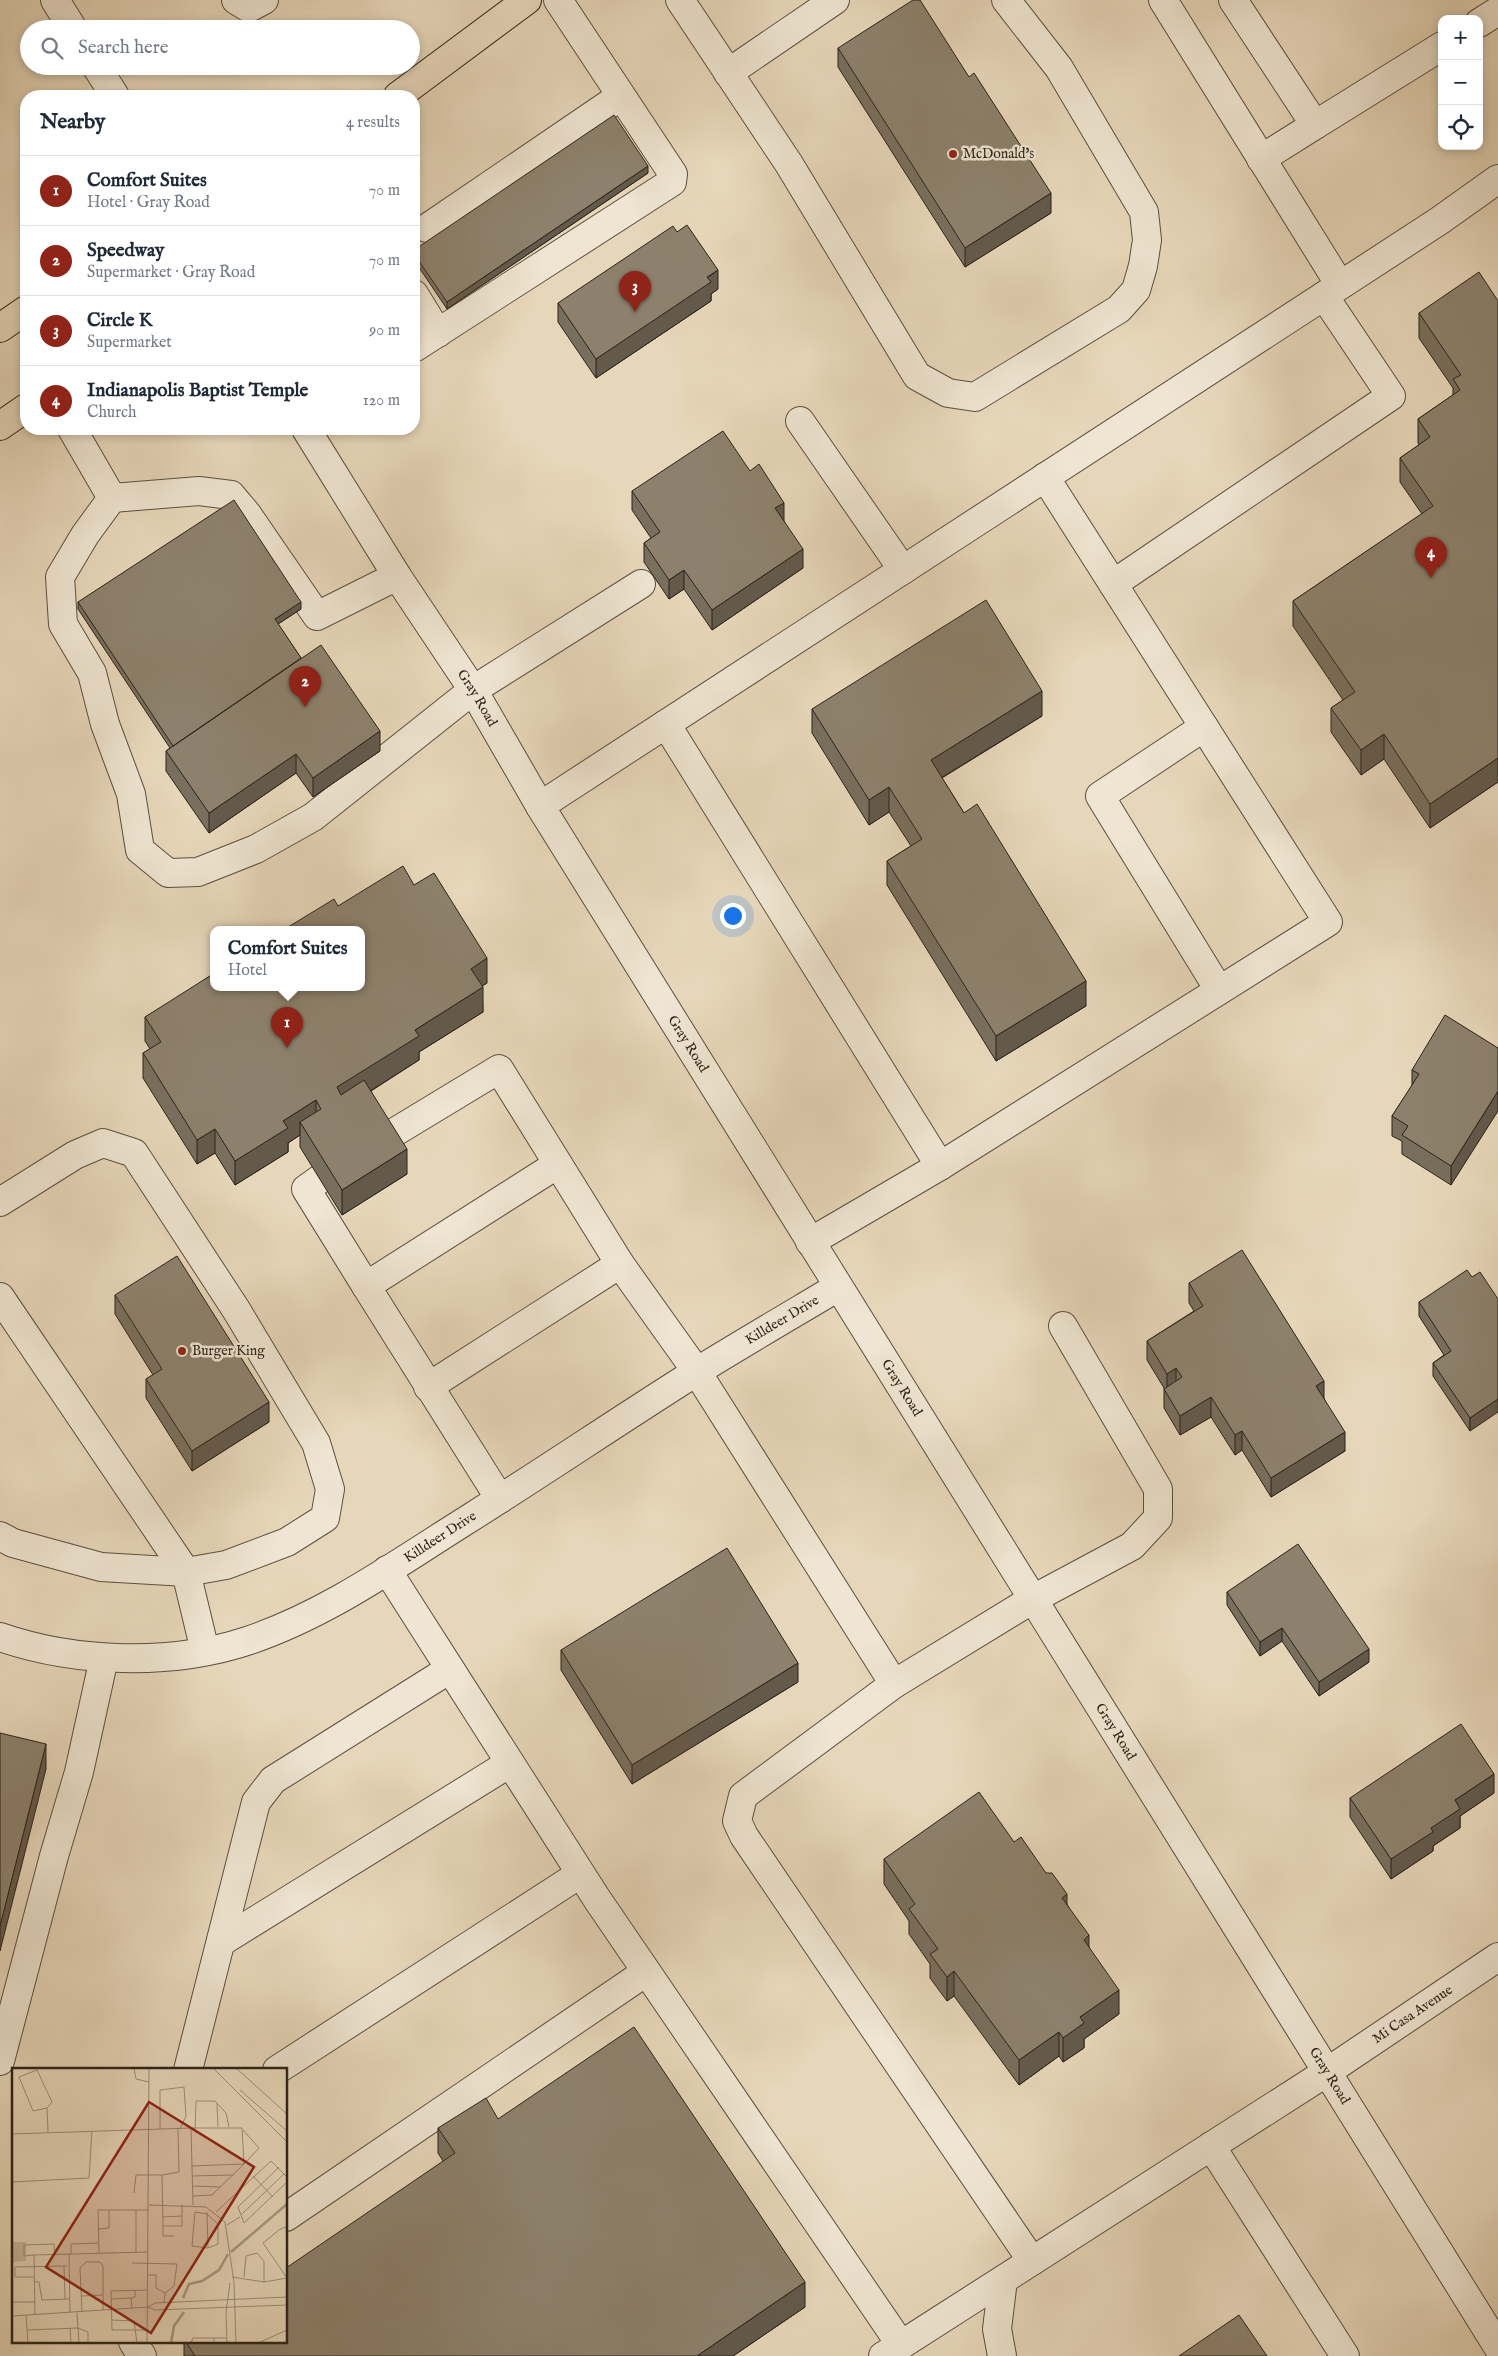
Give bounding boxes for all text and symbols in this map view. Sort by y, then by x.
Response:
map controls [1438,15,1483,150]
button: + [1438,15,1483,60]
search box [20,20,420,75]
icon: search [38,34,66,62]
text: Search here [78,36,169,60]
button: − [1438,60,1483,105]
button: locate [1438,105,1483,150]
text: Nearby [40,109,105,136]
text: 4 results [346,113,400,133]
place label: McDonald's [963,145,1034,163]
marker: McDonald's [947,148,959,160]
text: Comfort Suites [87,169,207,193]
text: 1 [53,181,59,201]
text: 70 m [369,181,400,201]
text: Hotel · Gray Road [87,193,210,213]
text: Speedway [87,239,164,263]
text: 2 [52,251,60,271]
text: 70 m [369,251,400,271]
text: Supermarket · Gray Road [87,263,255,283]
pin: 3 [619,271,651,312]
text: Circle K [87,309,152,333]
text: 3 [53,321,59,341]
text: 90 m [369,321,400,341]
text: Supermarket [87,333,172,353]
text: Indianapolis Baptist Temple [87,379,308,403]
text: 4 [52,391,60,411]
text: 120 m [363,391,400,411]
text: Church [87,403,136,423]
pin: 4 [1415,537,1447,578]
pin: 2 [289,666,321,707]
street label: Gray Road [453,666,502,730]
your location [720,903,746,929]
popup [210,926,365,991]
text: Comfort Suites [228,937,347,961]
text: Hotel [228,961,267,981]
pin: 1 [271,1007,303,1048]
street label: Gray Road [663,1012,713,1076]
street label: Killdeer Drive [742,1291,823,1349]
place label: Burger King [192,1342,265,1360]
marker: Burger King [176,1345,188,1357]
street label: Gray Road [877,1356,927,1420]
street label: Killdeer Drive [401,1507,480,1567]
street label: Gray Road [1091,1700,1140,1764]
street label: Mi Casa Avenue [1369,1981,1457,2048]
street label: Gray Road [1305,2044,1354,2108]
inset map [12,2068,288,2344]

